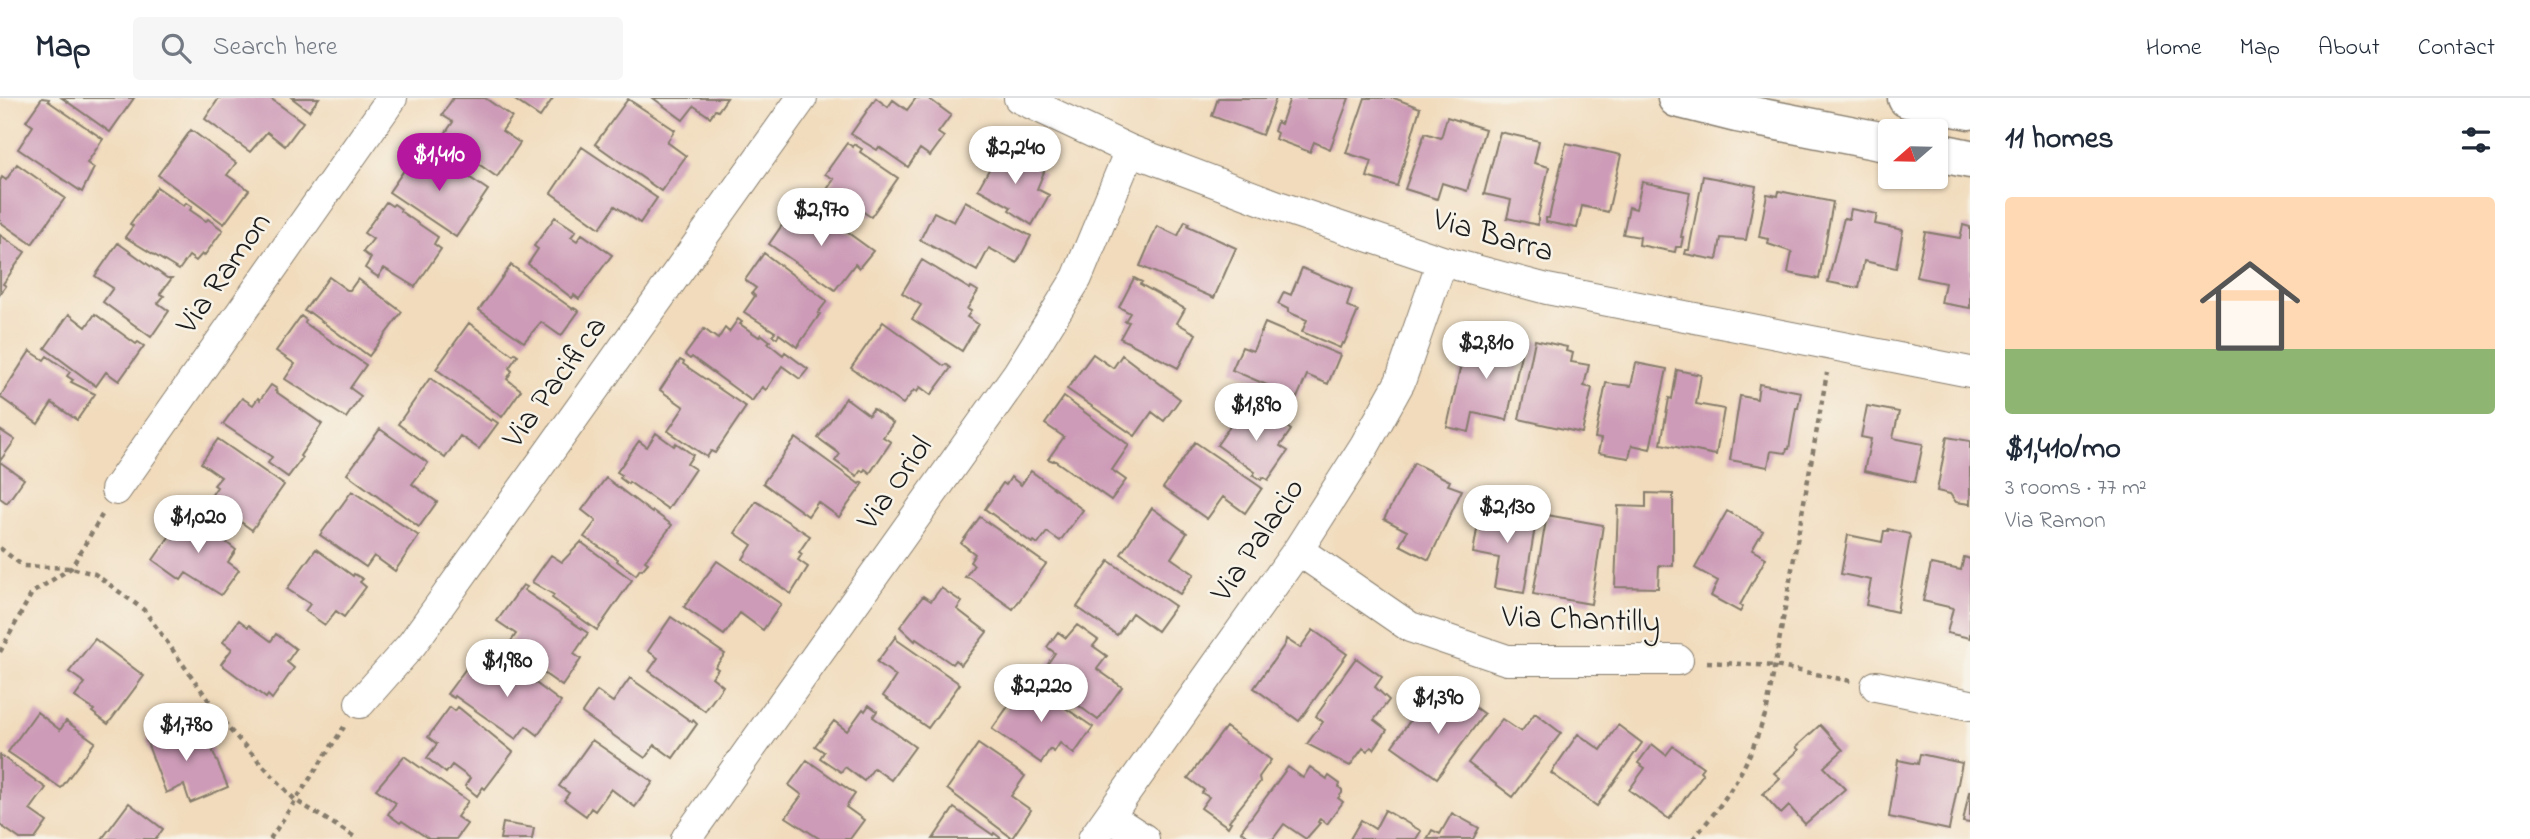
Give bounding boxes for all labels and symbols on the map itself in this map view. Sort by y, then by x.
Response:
north arrow [1878,119,1948,189]
pin: $2,240 [958,126,1072,186]
pin: $1,410 [382,134,496,193]
pin: $2,970 [764,188,878,248]
street label: Via Barra [1426,197,1559,277]
street label: Via Ramon [165,203,284,346]
street label: Via Pacifica [491,307,620,460]
pin: $2,810 [1429,322,1543,381]
pin: $1,890 [1199,384,1313,443]
street label: Via Oriol [846,427,945,541]
street label: Via Palacio [1200,469,1318,613]
pin: $2,130 [1450,486,1564,545]
pin: $1,020 [141,496,255,555]
street label: Via Chantilly [1500,595,1661,647]
pin: $1,980 [450,640,564,699]
pin: $2,220 [984,664,1098,724]
pin: $1,390 [1381,676,1495,736]
pin: $1,780 [129,704,243,763]

